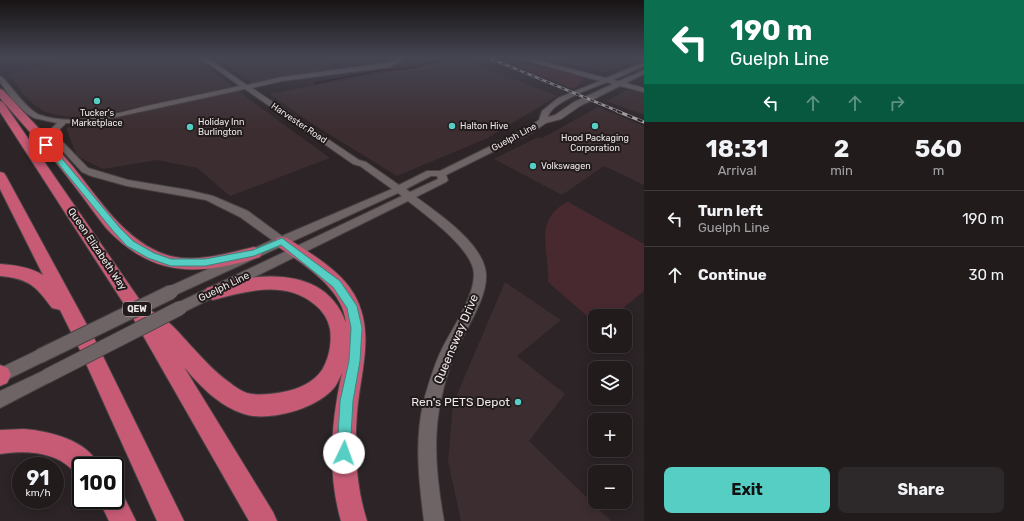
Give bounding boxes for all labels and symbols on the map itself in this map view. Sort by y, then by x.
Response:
marker: Tucker's Marketplace [92,96,102,106]
street label: Harvester Road [269,101,329,145]
place label: Tucker's Marketplace [71,108,123,128]
place label: Holiday Inn Burlington [198,117,244,137]
marker: Halton Hive [447,121,457,131]
place label: Halton Hive [460,121,508,131]
street label: Guelph Line [490,121,538,153]
marker: Hood Packaging Corporation [590,121,600,131]
marker: Holiday Inn Burlington [185,122,195,132]
pin [29,128,63,162]
place label: Hood Packaging Corporation [561,133,629,153]
marker: Volkswagen [528,161,538,171]
place label: Volkswagen [541,161,591,171]
street label: Queen Elizabeth Way [65,206,129,293]
street label: Guelph Line [197,269,252,304]
street label: Queensway Drive [431,292,481,386]
road number: QEW [123,302,151,316]
place label: Ren's PETS Depot [411,395,510,409]
marker: Ren's PETS Depot [513,397,523,407]
position arrow [323,432,365,474]
speed limit sign: 100 [72,457,124,509]

